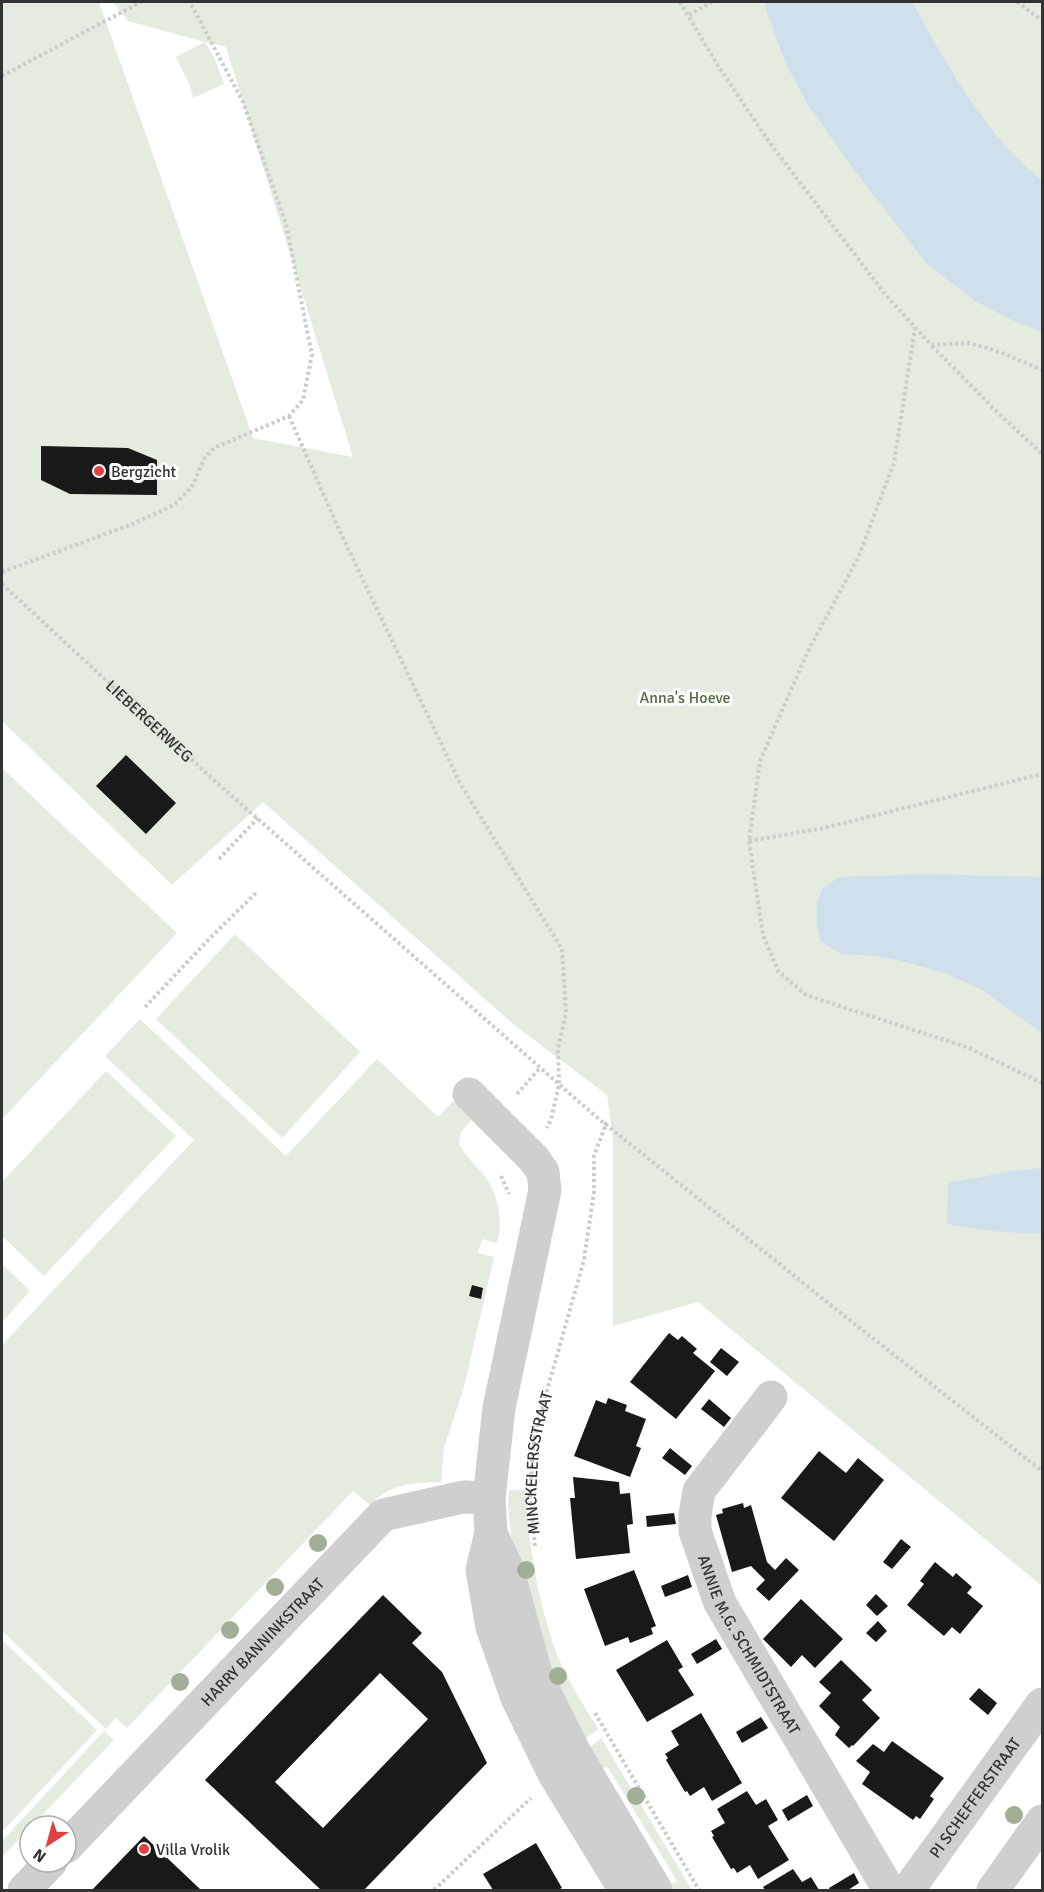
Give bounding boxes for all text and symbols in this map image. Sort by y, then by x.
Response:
place label: Bergzicht [111,462,177,482]
marker: Bergzicht [92,464,106,478]
street label: LIEBERGERWEG [101,676,197,767]
park label: Anna's Hoeve [639,688,731,708]
street label: MINCKELERSSTRAAT [521,1389,557,1535]
street label: ANNIE M.G. SCHMIDTSTRAAT [693,1552,804,1738]
street label: HARRY BANNINKSTRAAT [197,1574,329,1711]
street label: PI SCHEFFERSTRAAT [925,1734,1026,1862]
north arrow [18,1814,78,1874]
place label: Villa Vrolik [156,1840,230,1860]
marker: Villa Vrolik [137,1842,151,1856]
text: N [29,1844,50,1867]

